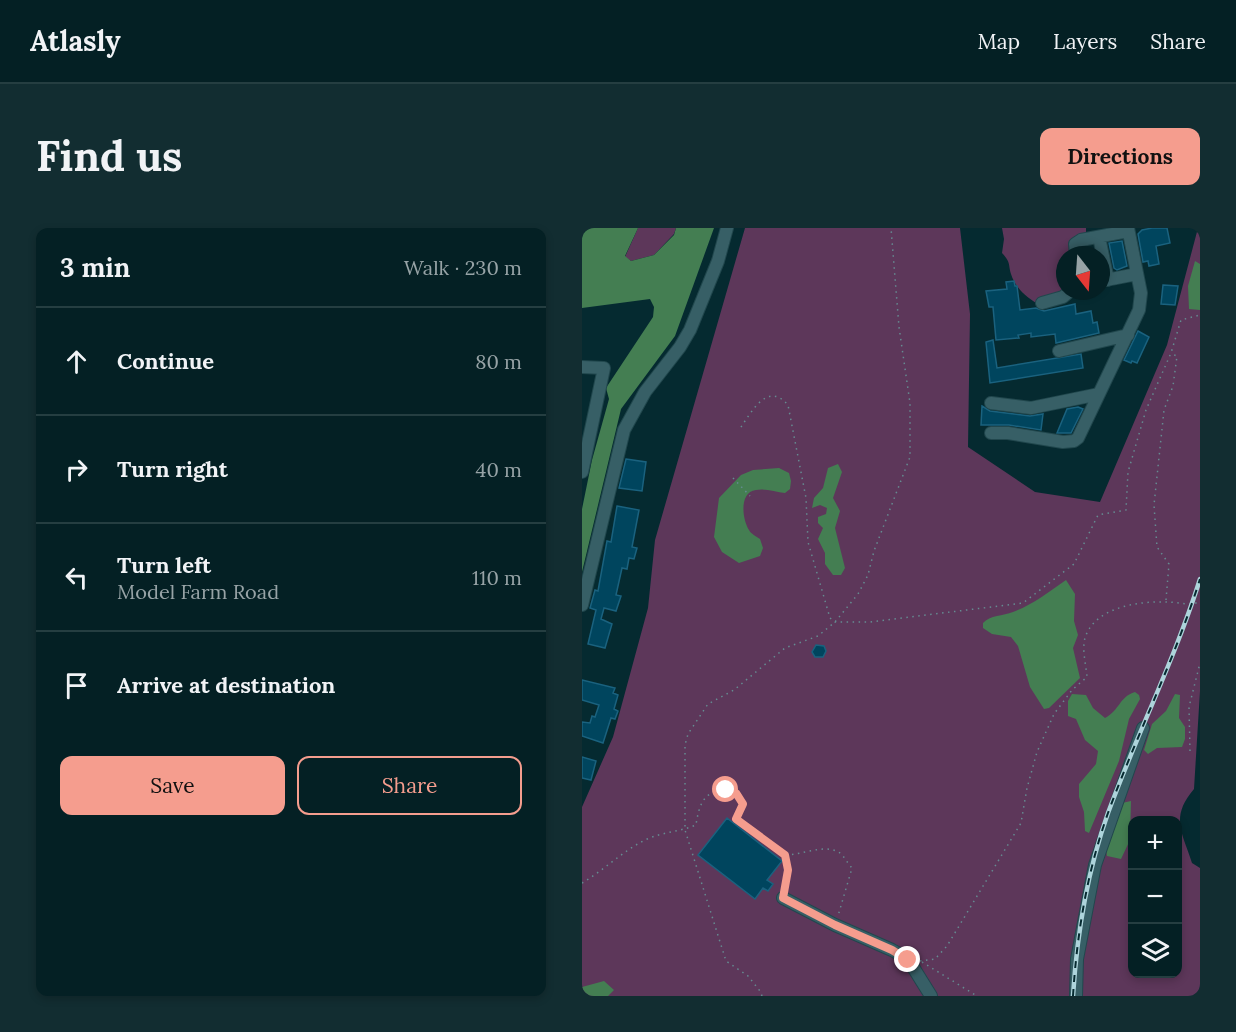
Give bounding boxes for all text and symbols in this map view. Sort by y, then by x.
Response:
text: Atlasly [30,23,121,59]
text: Map [977,28,1020,55]
text: Layers [1053,28,1117,55]
text: Share [1150,28,1206,55]
button: Directions [1040,128,1200,185]
text: Find us [36,129,182,183]
north arrow [1056,246,1110,300]
text: 3 min [60,251,130,284]
text: Walk · 230 m [404,255,522,280]
icon: ahead [60,345,93,378]
text: Continue [117,347,214,375]
text: 80 m [475,349,522,374]
icon: right [60,453,93,486]
text: Turn right [117,455,228,483]
text: 40 m [476,457,522,482]
text: Turn left [117,551,211,579]
icon: left [60,561,93,594]
text: 110 m [472,565,522,590]
text: Model Farm Road [117,579,279,604]
icon: arrive [60,669,93,702]
text: Arrive at destination [117,671,335,699]
button: Save [60,756,285,815]
button: Share [297,756,522,815]
route start [712,776,738,802]
map controls [1128,816,1182,978]
button: + [1128,816,1182,870]
button: − [1128,870,1182,924]
button: layers [1128,924,1182,978]
route end [894,946,920,972]

